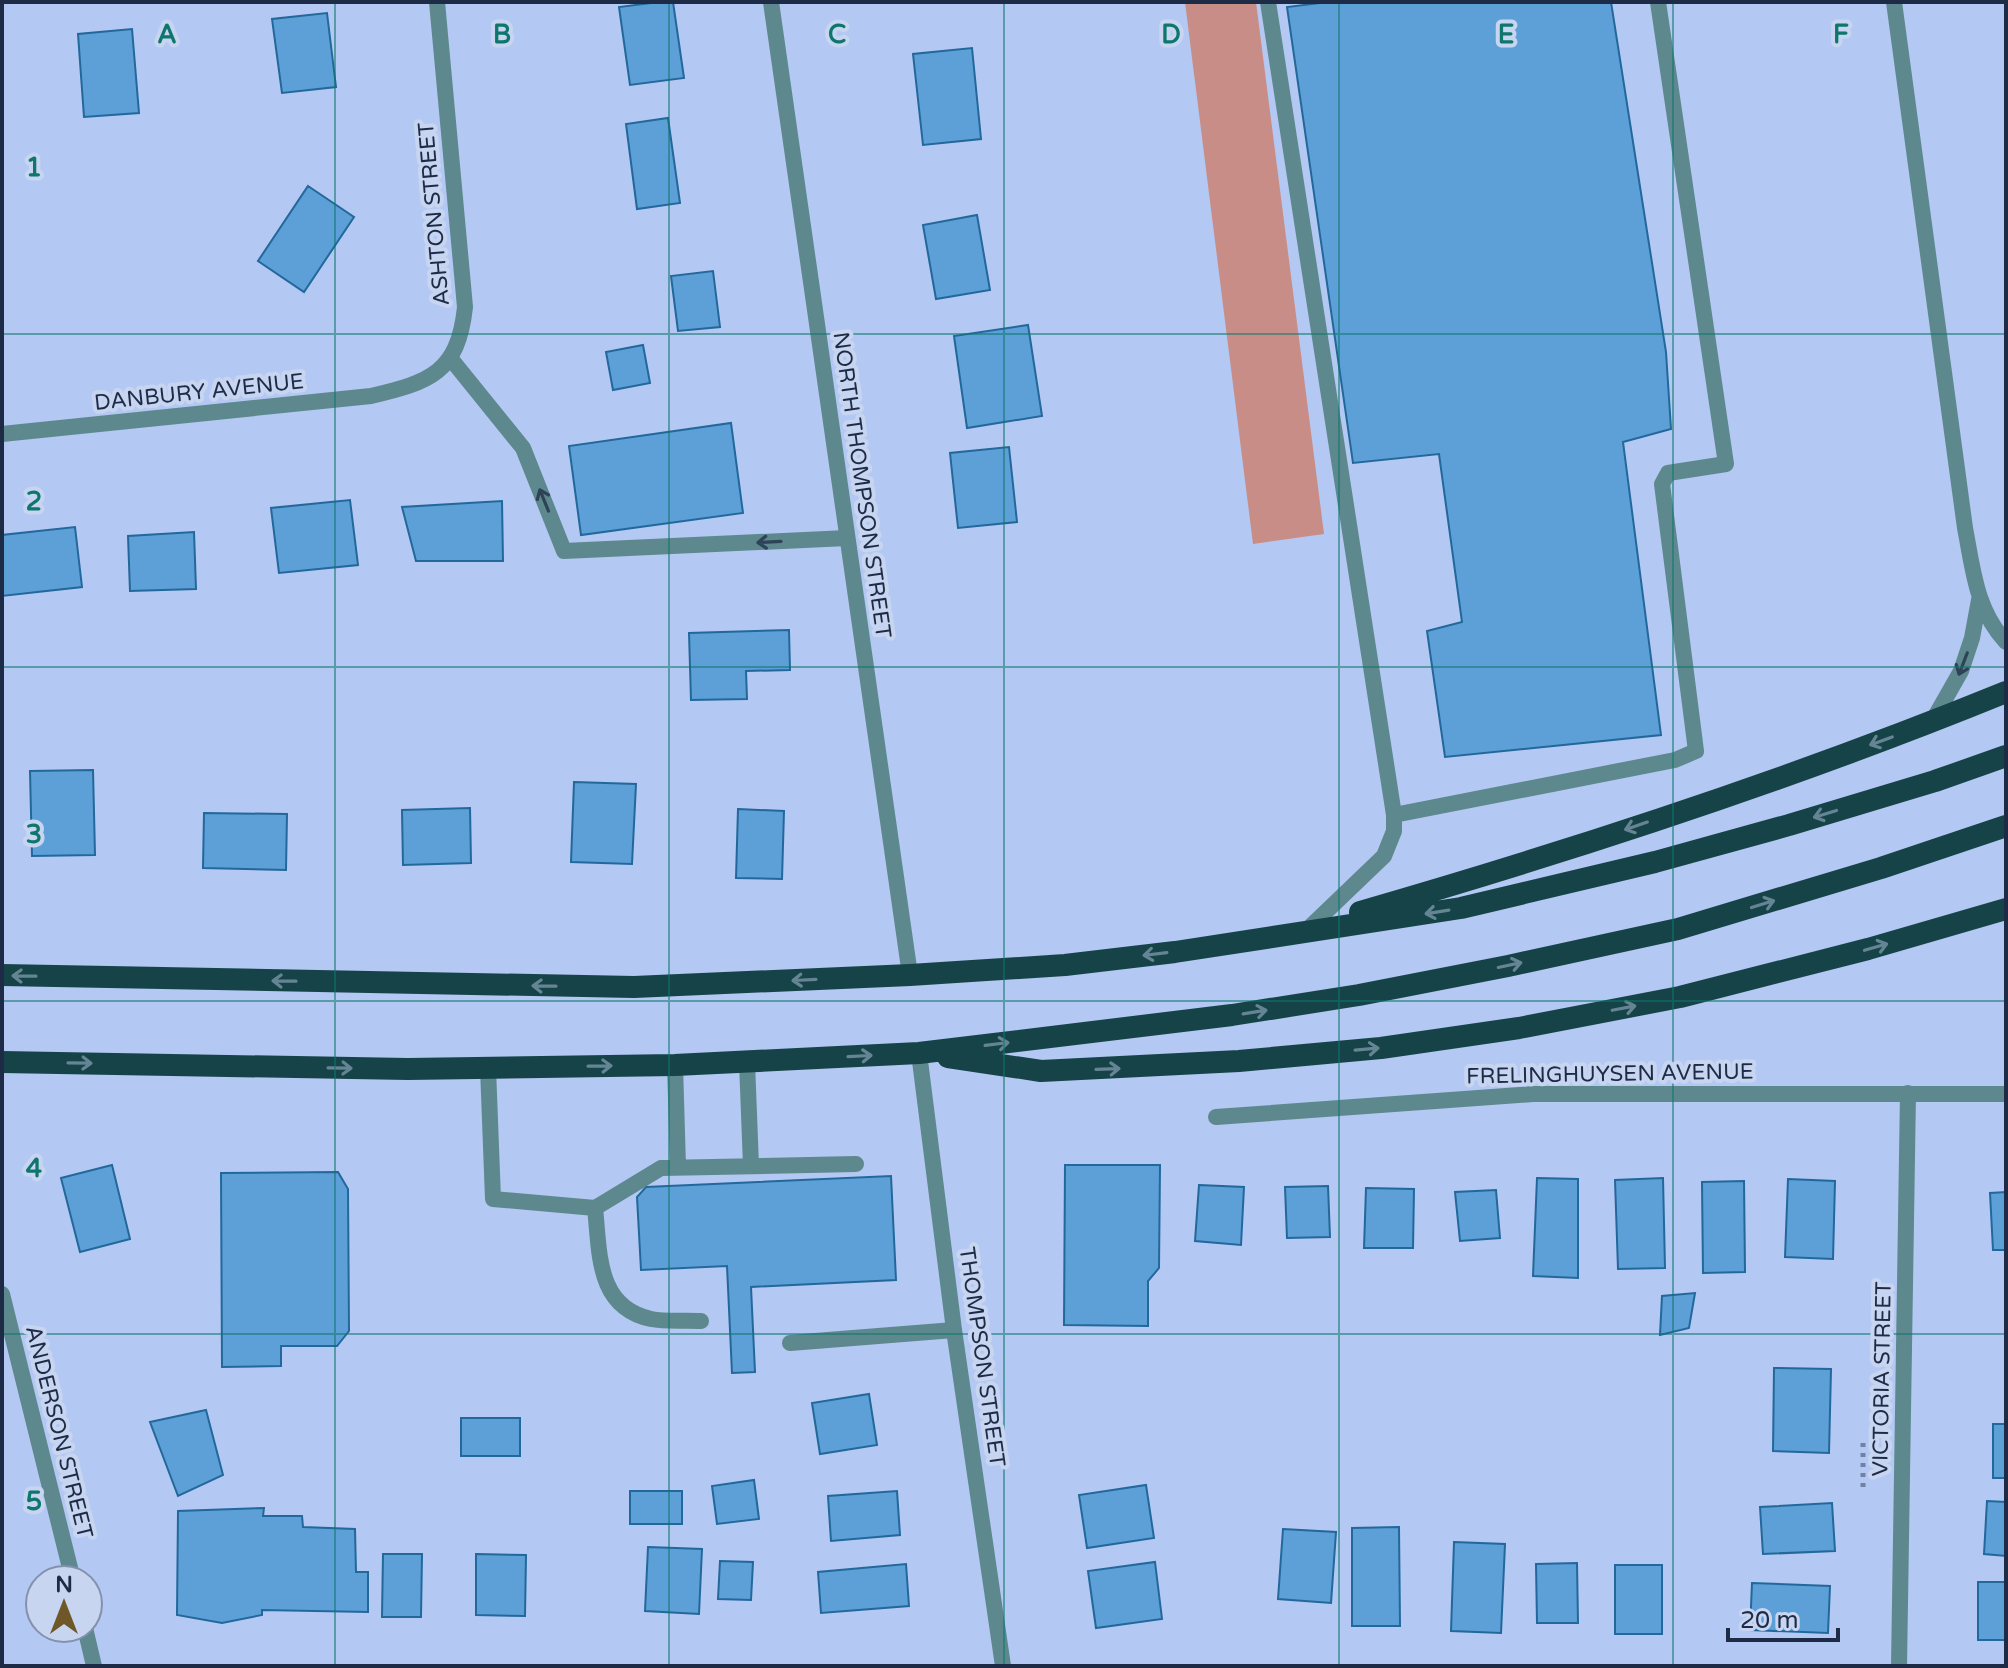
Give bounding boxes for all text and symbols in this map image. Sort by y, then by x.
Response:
text: A [157,19,177,50]
text: B [493,19,511,50]
text: C [828,19,846,50]
text: D [1161,19,1181,50]
text: E [1498,19,1514,50]
text: F [1833,19,1849,50]
street label: ASHTON STREET [413,121,455,307]
text: 1 [26,152,42,183]
street label: NORTH THOMPSON STREET [828,330,896,640]
street label: DANBURY AVENUE [93,368,305,416]
text: 2 [26,486,42,517]
one-way arrow [536,488,550,513]
one-way arrow [756,534,783,549]
one-way arrow [1955,651,1969,676]
one-way arrow [1869,735,1894,749]
one-way arrow [1813,808,1838,823]
text: 3 [26,819,42,850]
one-way arrow [1623,820,1648,835]
one-way arrow [1749,896,1775,911]
one-way arrow [1425,905,1450,920]
one-way arrow [1863,939,1889,954]
one-way arrow [1143,947,1169,962]
one-way arrow [1497,957,1523,972]
one-way arrow [11,968,38,984]
one-way arrow [791,972,818,987]
one-way arrow [271,974,298,989]
one-way arrow [531,978,558,994]
one-way arrow [1610,1000,1636,1015]
one-way arrow [1241,1003,1267,1018]
one-way arrow [983,1036,1009,1051]
one-way arrow [1353,1041,1380,1056]
one-way arrow [846,1049,873,1064]
one-way arrow [66,1056,93,1071]
street label: FRELINGHUYSEN AVENUE [1466,1058,1754,1090]
one-way arrow [586,1059,613,1074]
one-way arrow [326,1060,353,1075]
one-way arrow [1094,1061,1121,1076]
text: 4 [26,1153,42,1184]
street label: THOMPSON STREET [954,1245,1010,1469]
street label: VICTORIA STREET [1867,1281,1897,1477]
street label: ANDERSON STREET [20,1323,98,1542]
text: 5 [26,1486,42,1517]
north arrow [24,1564,104,1644]
text: N [55,1572,73,1598]
scale bar [1728,1592,1838,1642]
text: 20 m [1740,1606,1798,1635]

